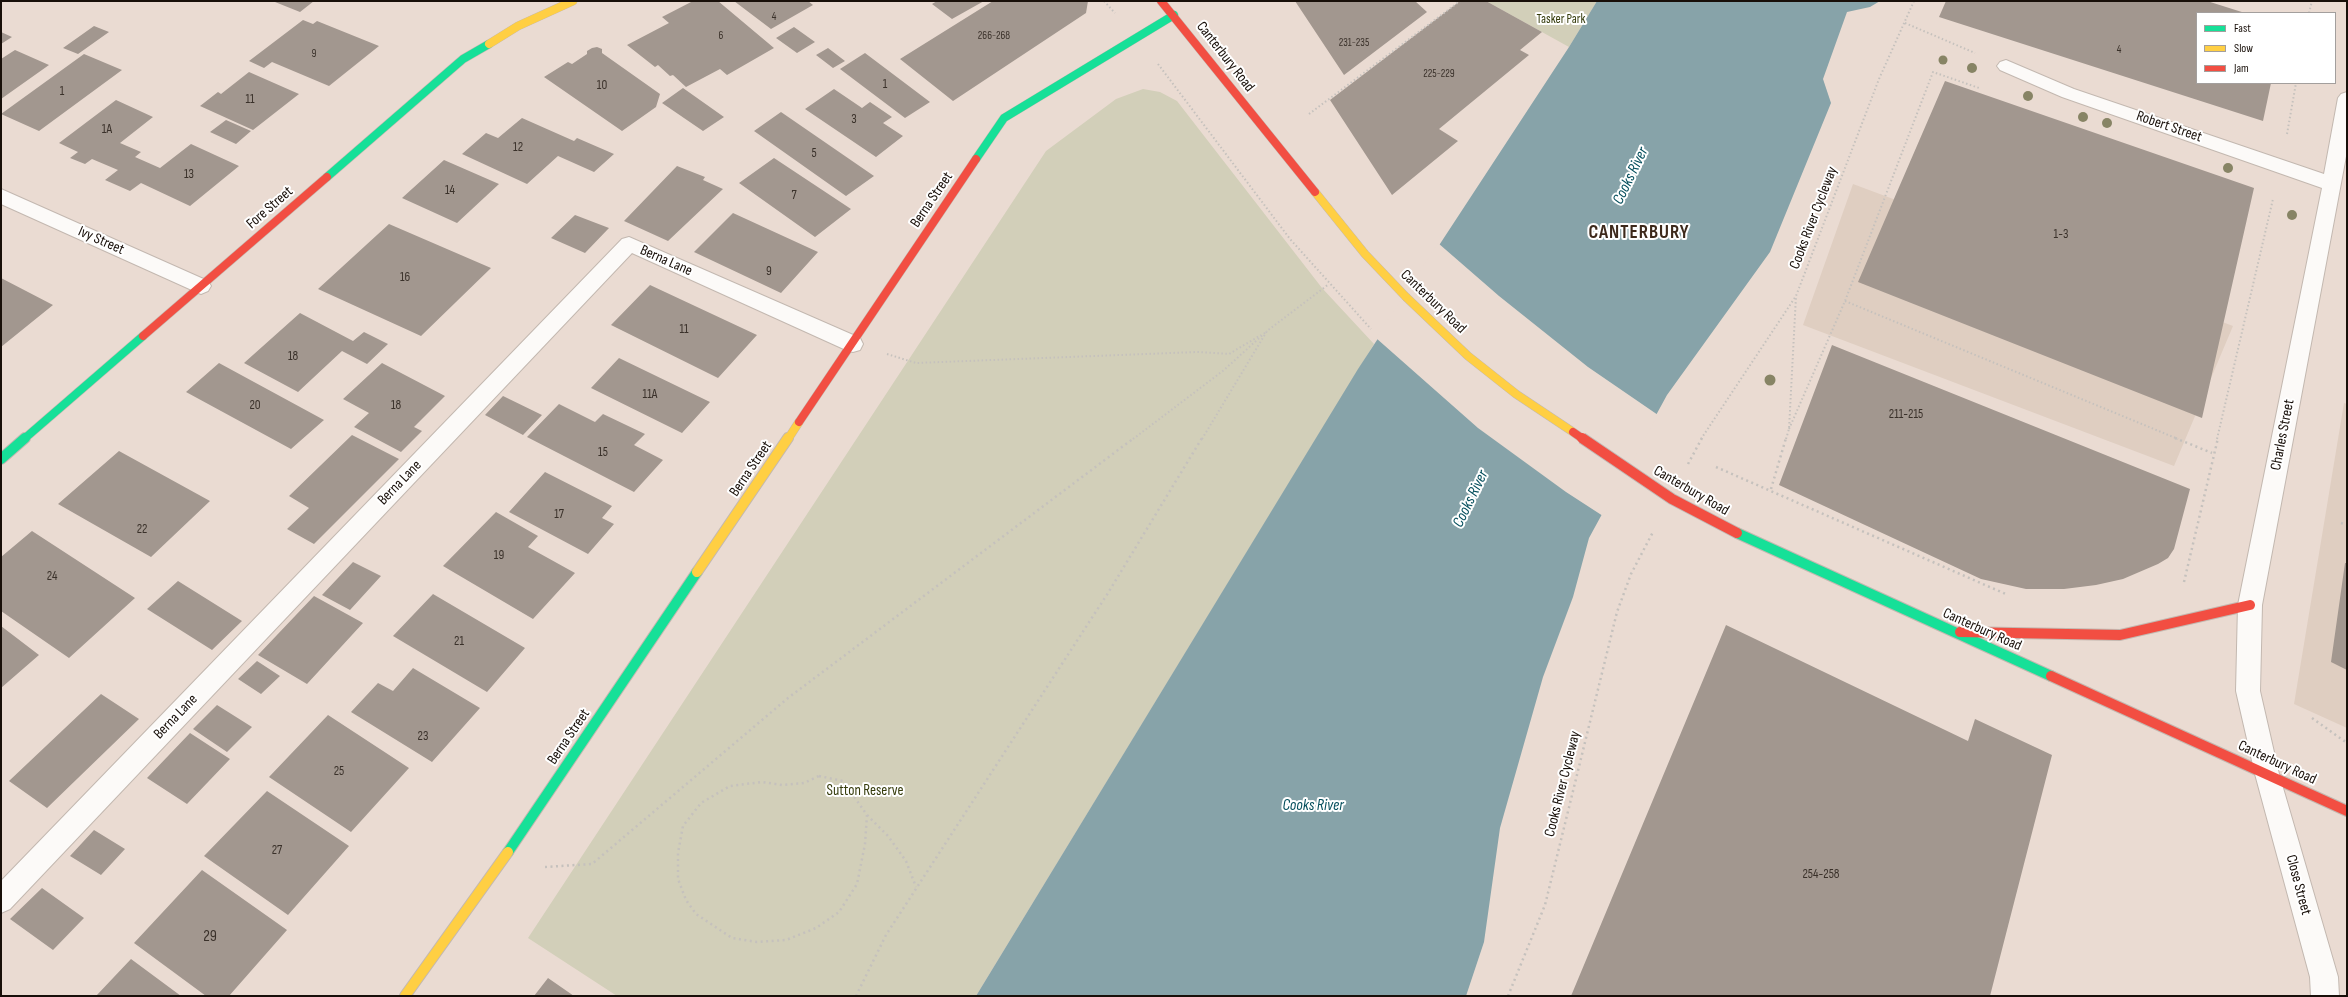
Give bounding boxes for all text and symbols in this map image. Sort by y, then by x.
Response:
house number: 4 [772,10,776,24]
park label: Tasker Park [1537,12,1585,28]
legend [2196,12,2336,84]
street label: Canterbury Road [1192,18,1258,96]
text: Fast [2234,21,2251,36]
house number: 6 [719,29,723,43]
house number: 266-268 [978,29,1010,43]
house number: 231-235 [1339,36,1369,50]
text: Slow [2234,41,2253,56]
house number: 4 [2117,43,2121,57]
house number: 9 [312,47,316,61]
text: Jam [2234,61,2249,76]
house number: 225-229 [1423,67,1455,81]
house number: 1 [883,77,887,93]
house number: 10 [597,78,607,94]
house number: 1 [60,84,64,100]
house number: 11 [245,92,255,108]
street label: Robert Street [2134,107,2204,147]
house number: 3 [851,112,857,128]
house number: 1A [102,122,112,138]
house number: 12 [513,140,523,156]
water label: Cooks River [1609,144,1653,208]
house number: 5 [811,146,817,162]
street label: Cooks River Cycleway [1786,164,1842,272]
house number: 13 [184,167,194,183]
street label: Berna Street [907,169,957,231]
street label: Fore Street [243,183,297,233]
house number: 14 [445,183,455,199]
house number: 7 [791,188,797,204]
district label: CANTERBURY [1588,222,1690,244]
street label: Ivy Street [75,223,127,259]
house number: 1-3 [2054,227,2068,243]
street label: Berna Lane [637,242,695,280]
house number: 9 [766,264,772,280]
street label: Canterbury Road [1396,266,1470,338]
house number: 16 [400,270,410,286]
house number: 11 [679,322,689,338]
house number: 18 [288,349,298,365]
house number: 11A [643,387,657,403]
house number: 20 [249,398,261,414]
house number: 18 [391,398,401,414]
street label: Charles Street [2267,398,2299,472]
house number: 211-215 [1889,407,1923,423]
street label: Berna Street [726,438,776,500]
house number: 15 [598,445,608,461]
street label: Berna Lane [374,457,426,509]
street label: Canterbury Road [1650,462,1732,520]
water label: Cooks River [1449,467,1493,531]
house number: 17 [554,507,564,523]
house number: 22 [137,522,147,538]
house number: 19 [494,548,504,564]
house number: 24 [47,569,57,585]
street label: Canterbury Road [1940,605,2024,655]
house number: 21 [454,634,464,650]
street label: Berna Lane [150,691,202,743]
street label: Berna Street [544,706,594,768]
house number: 23 [418,729,428,745]
street label: Cooks River Cycleway [1541,729,1585,839]
street label: Canterbury Road [2235,737,2319,789]
house number: 25 [334,764,344,780]
park label: Sutton Reserve [826,782,904,800]
water label: Cooks River [1282,796,1344,816]
house number: 27 [272,843,282,859]
street label: Close Street [2281,853,2315,917]
house number: 254-258 [1802,867,1840,883]
house number: 29 [203,927,217,947]

